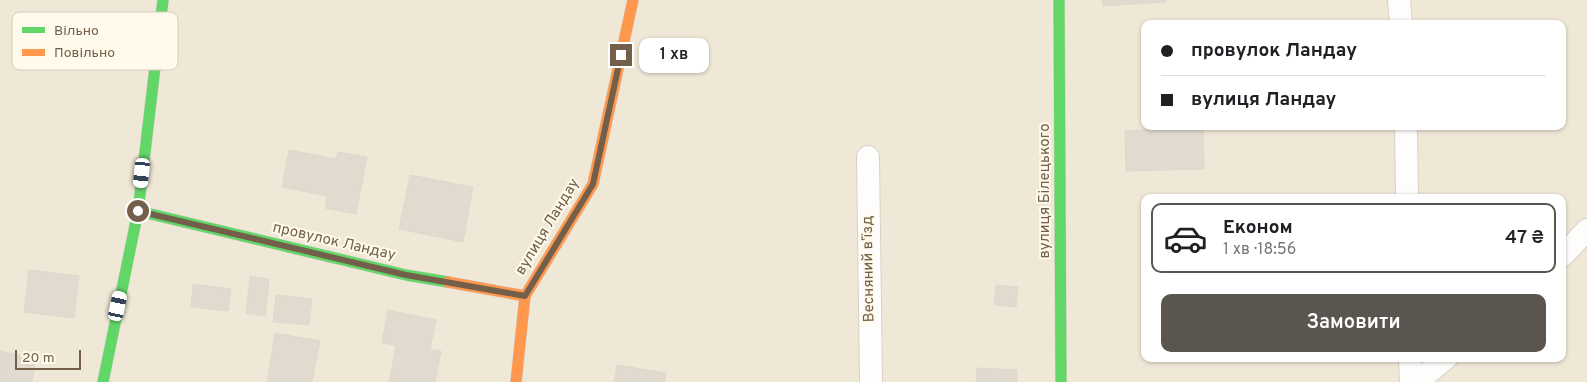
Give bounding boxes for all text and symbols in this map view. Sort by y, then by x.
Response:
legend [12,12,178,70]
text: Вільно [54,23,99,40]
callout: 1 хв [638,38,708,72]
text: провулок Ландау [1191,39,1357,63]
route end [610,44,632,66]
text: Повільно [54,45,115,62]
text: 1 хв [660,45,688,65]
text: вулиця Ландау [1191,88,1336,112]
street label: вулиця Білецького [1036,123,1055,259]
car [132,157,151,189]
street label: вулиця Ландау [512,175,584,279]
route start [127,200,149,222]
street label: Весняний вʼїзд [859,215,879,323]
icon: car [1163,216,1208,261]
text: Економ [1223,216,1293,240]
street label: провулок Ландау [271,219,397,265]
text: 47 ₴ [1505,226,1544,250]
text: 1 хв · 18:56 [1223,240,1296,260]
car [107,290,128,322]
button: Замовити [1161,294,1546,352]
scale bar [15,347,81,370]
text: 20 m [22,350,55,367]

